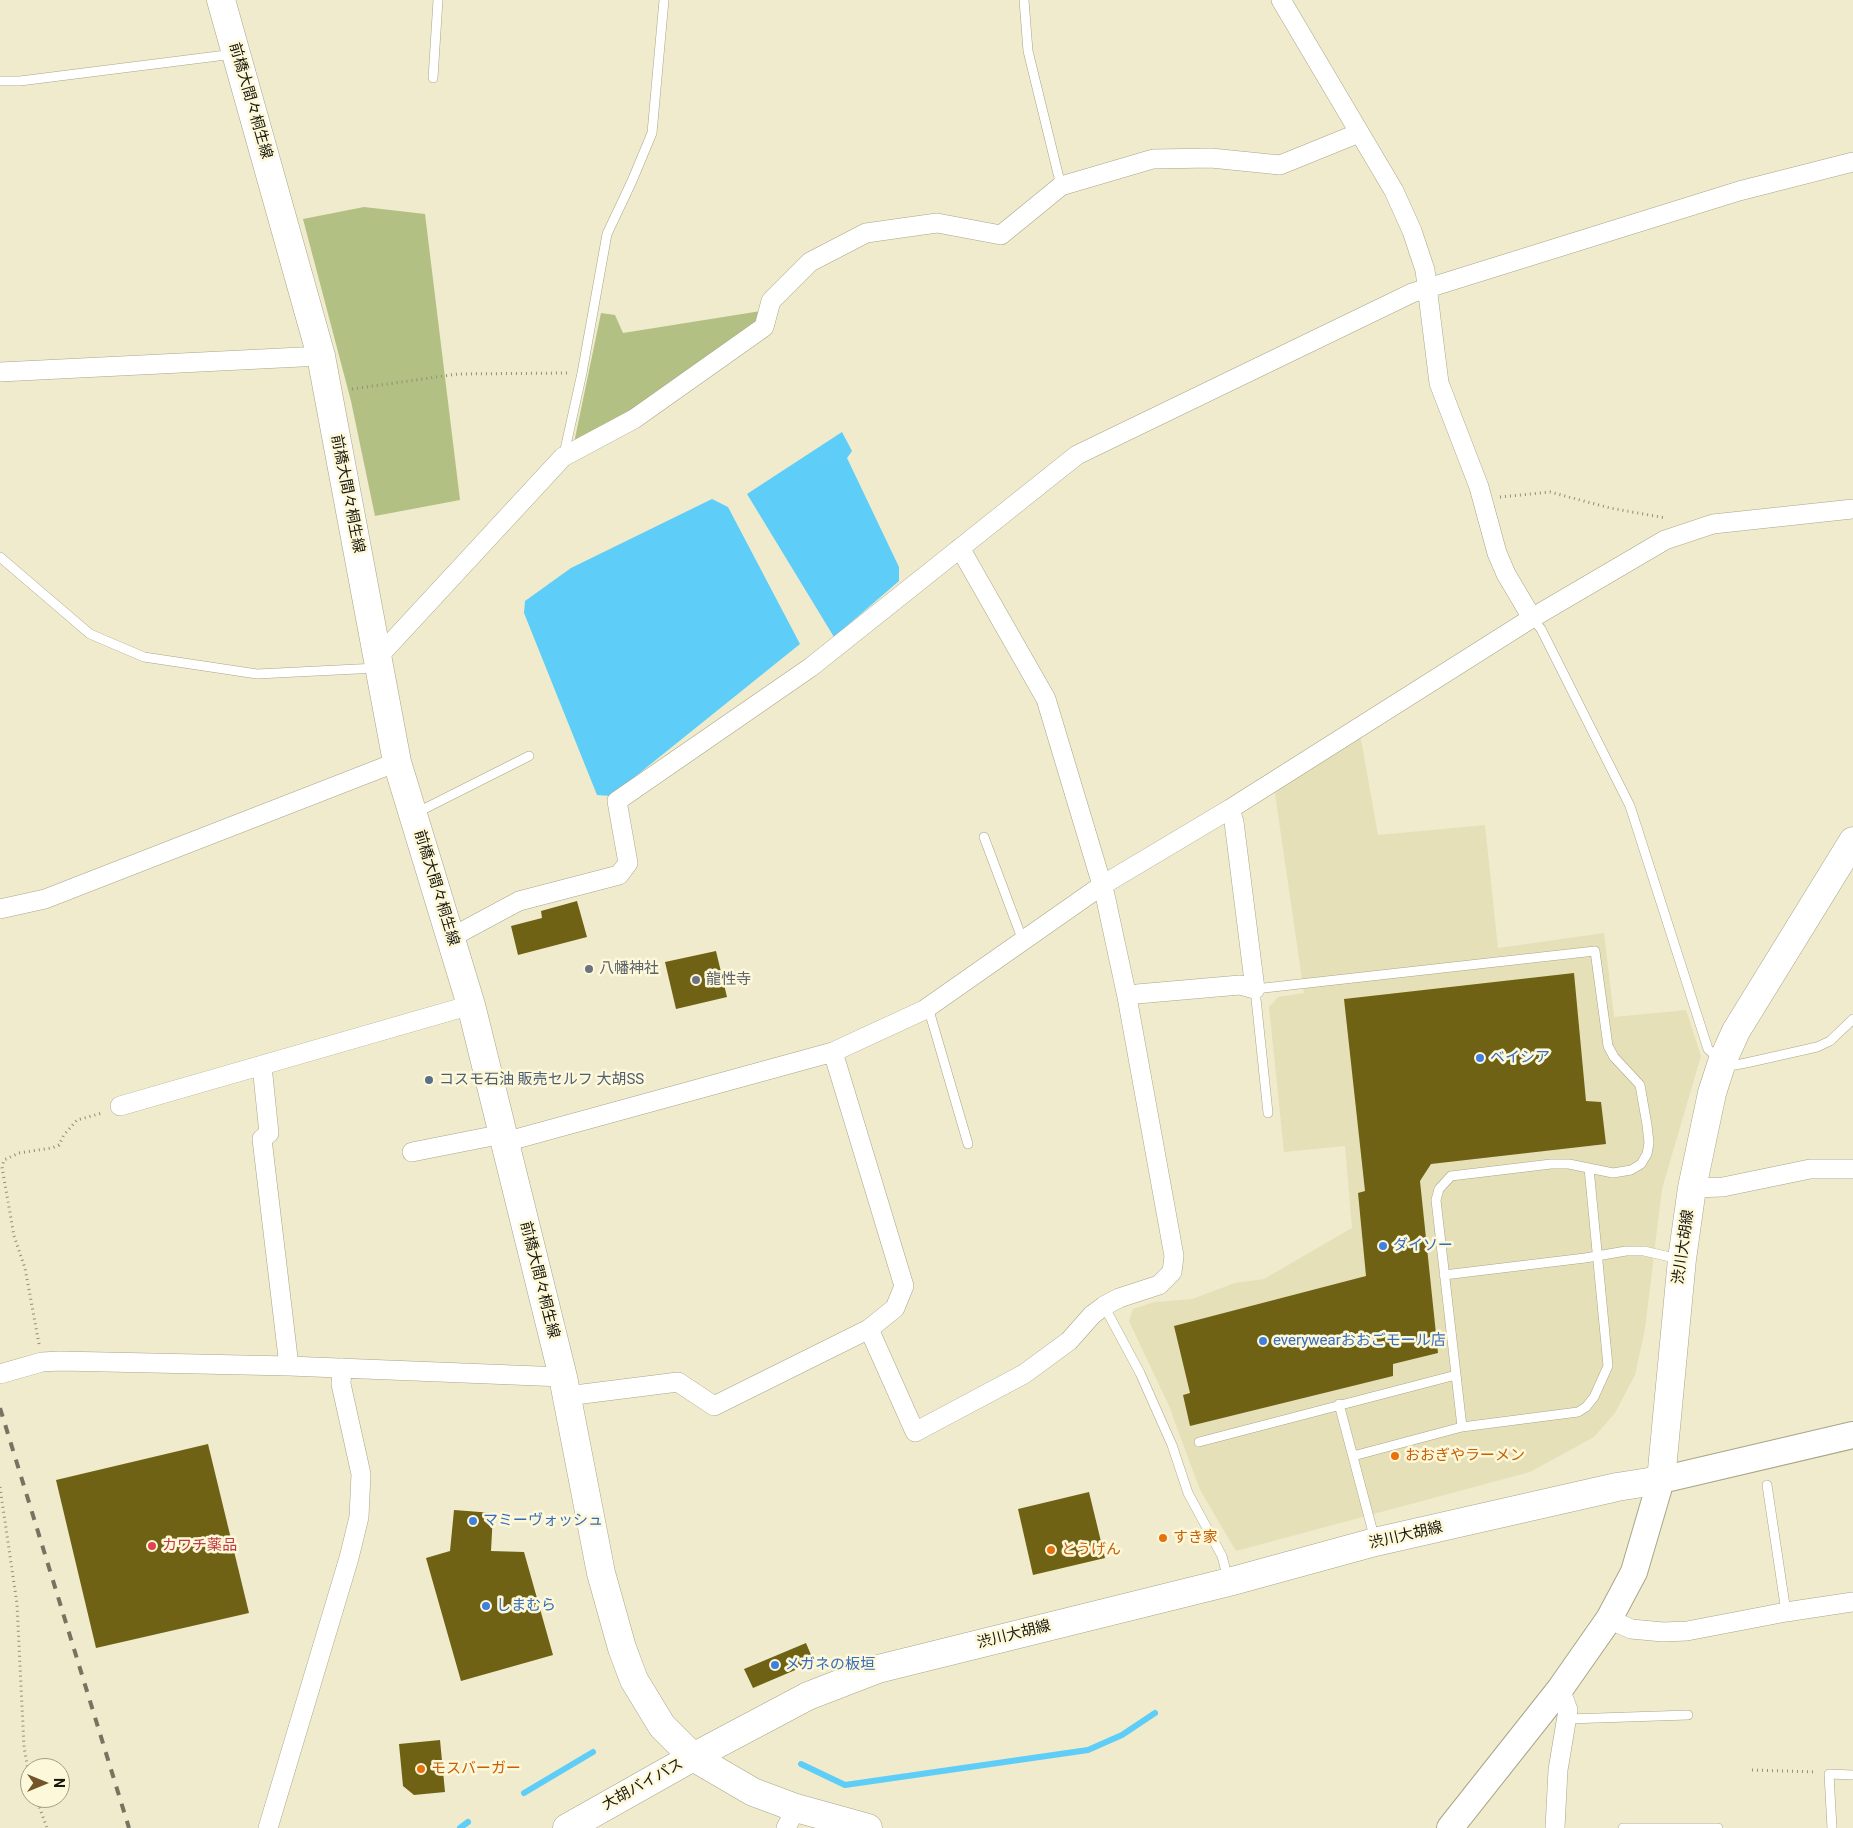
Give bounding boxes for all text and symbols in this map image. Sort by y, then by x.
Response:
street label: 前橋大間々桐生線 [225,41,275,161]
street label: 前橋大間々桐生線 [327,433,367,555]
street label: 前橋大間々桐生線 [410,828,462,948]
place label: 八幡神社 [599,960,659,978]
marker: 八幡神社 [583,963,595,975]
place label: 龍性寺 [706,971,751,989]
marker: 龍性寺 [690,974,702,986]
place label: ベイシア [1490,1049,1550,1067]
marker: ベイシア [1474,1052,1486,1064]
place label: コスモ石油 販売セルフ 大胡SS [439,1071,644,1089]
marker: コスモ石油 販売セルフ 大胡SS [423,1074,435,1086]
street label: 渋川大胡線 [1670,1209,1698,1285]
street label: 前橋大間々桐生線 [516,1220,562,1340]
place label: ダイソー [1393,1237,1453,1255]
marker: ダイソー [1377,1240,1389,1252]
place label: everywearおおごモール店 [1273,1332,1446,1350]
marker: everywearおおごモール店 [1257,1335,1269,1347]
place label: おおぎやラーメン [1405,1447,1525,1465]
marker: おおぎやラーメン [1389,1450,1401,1462]
place label: マミーヴォッシュ [483,1512,603,1530]
marker: マミーヴォッシュ [467,1515,479,1527]
street label: 渋川大胡線 [1367,1519,1445,1553]
place label: すき家 [1173,1529,1218,1547]
marker: すき家 [1157,1532,1169,1544]
place label: カワチ薬品 [162,1537,237,1555]
marker: カワチ薬品 [146,1540,158,1552]
place label: とうげん [1061,1541,1121,1559]
marker: とうげん [1045,1544,1057,1556]
place label: しまむら [496,1597,556,1615]
marker: しまむら [480,1600,492,1612]
street label: 渋川大胡線 [975,1617,1053,1653]
place label: メガネの板垣 [785,1656,875,1674]
marker: メガネの板垣 [769,1659,781,1671]
street label: 大胡バイパス [599,1755,687,1815]
north arrow [20,1758,70,1808]
place label: モスバーガー [431,1760,521,1778]
marker: モスバーガー [415,1763,427,1775]
text: N [51,1778,67,1788]

